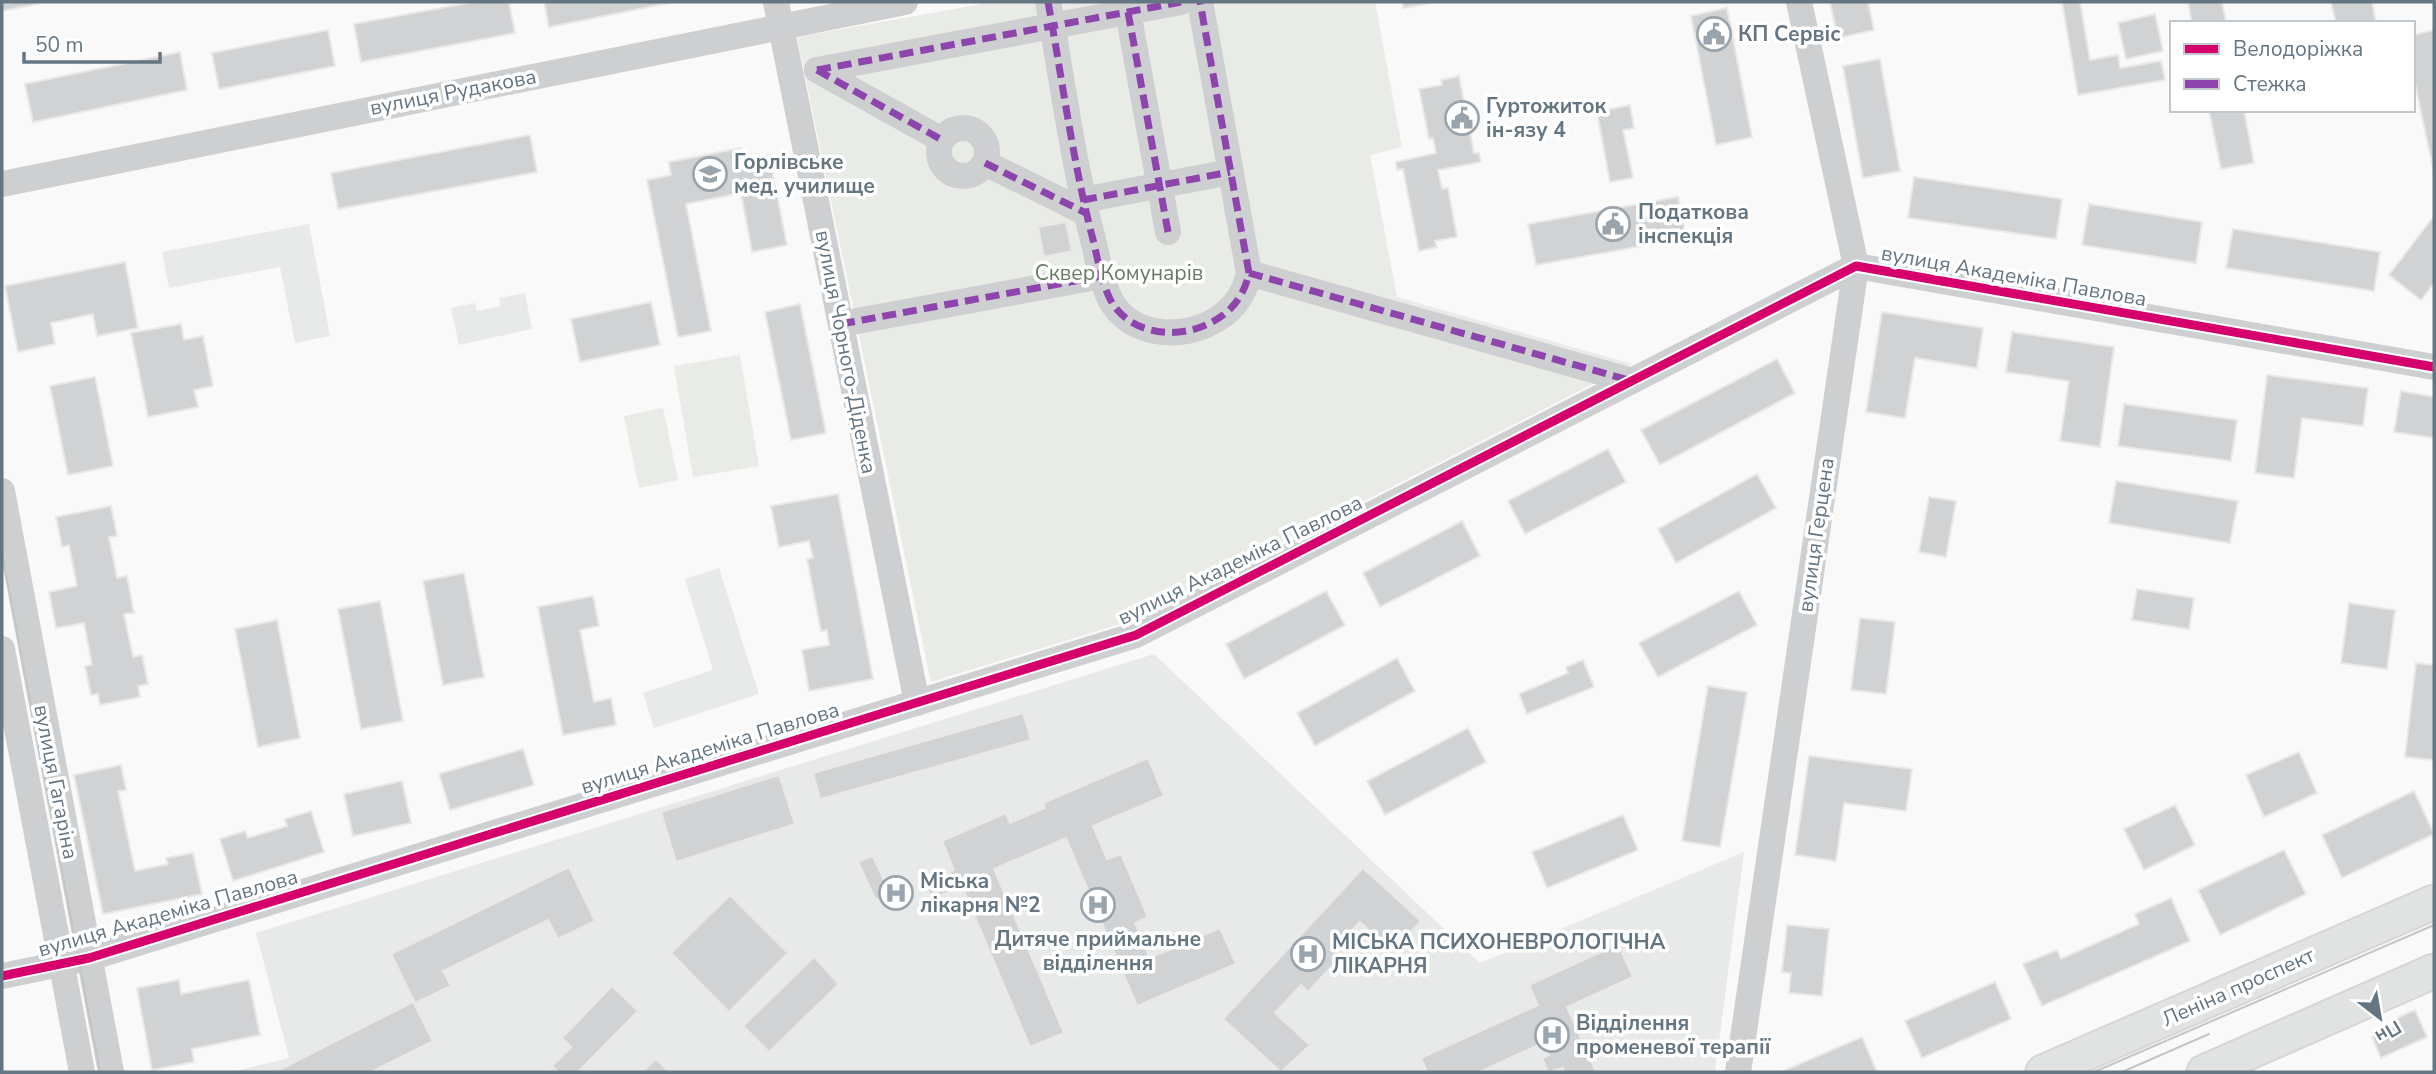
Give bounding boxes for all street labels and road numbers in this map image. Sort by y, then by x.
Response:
street label: вулиця Рудакова [367,62,539,122]
street label: вулиця Чорного-Діденка [809,228,883,476]
street label: вулиця Академіка Павлова [1879,239,2149,313]
street label: вулиця Герцена [1791,456,1841,614]
street label: вулиця Академіка Павлова [1113,488,1367,632]
street label: вулиця Академіка Павлова [577,695,843,801]
street label: вулиця Гагаріна [27,702,85,862]
street label: вулиця Академіка Павлова [35,862,301,964]
street label: Леніна проспект [2157,941,2319,1033]

